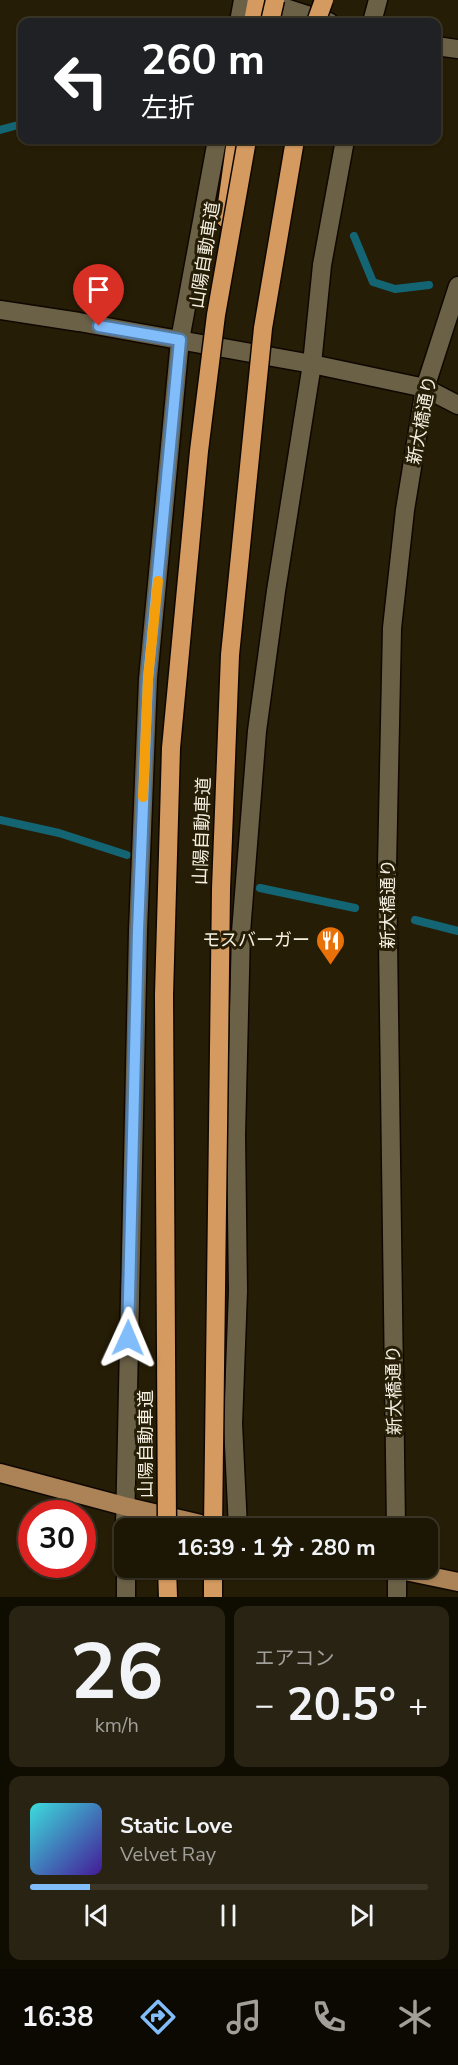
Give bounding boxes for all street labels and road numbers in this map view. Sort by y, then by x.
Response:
street label: 山陽自動車道 [185,200,225,310]
street label: 新大橋通り [402,374,442,466]
street label: 山陽自動車道 [188,777,216,885]
street label: 新大橋通り [376,859,400,949]
street label: 新大橋通り [381,1345,407,1435]
street label: 山陽自動車道 [134,1390,158,1498]

